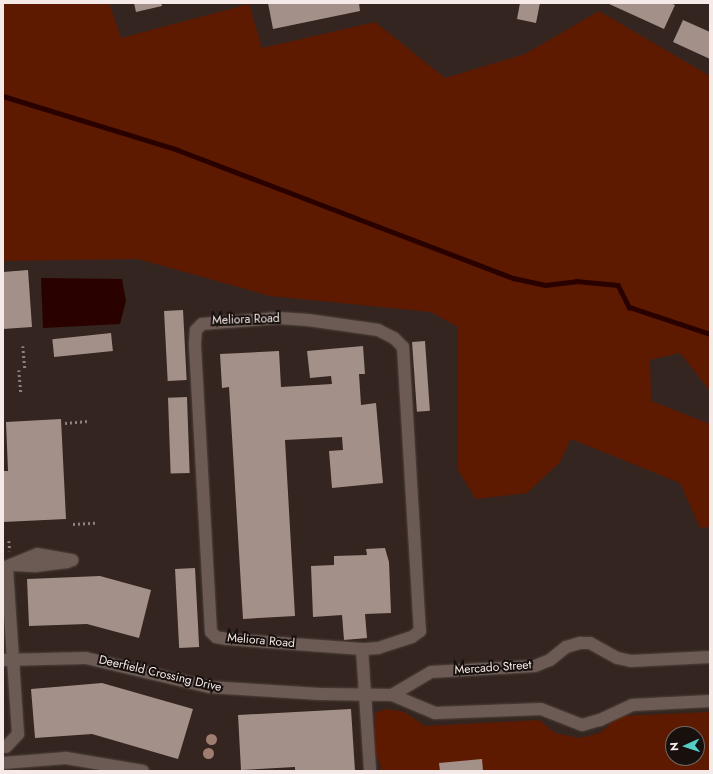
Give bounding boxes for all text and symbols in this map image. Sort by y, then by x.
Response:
street label: Meliora Road [212,312,280,328]
street label: Meliora Road [227,631,295,651]
street label: Deerfield Crossing Drive [97,653,223,695]
street label: Mercado Street [454,658,532,678]
north arrow [665,726,705,766]
text: N [666,742,682,751]

